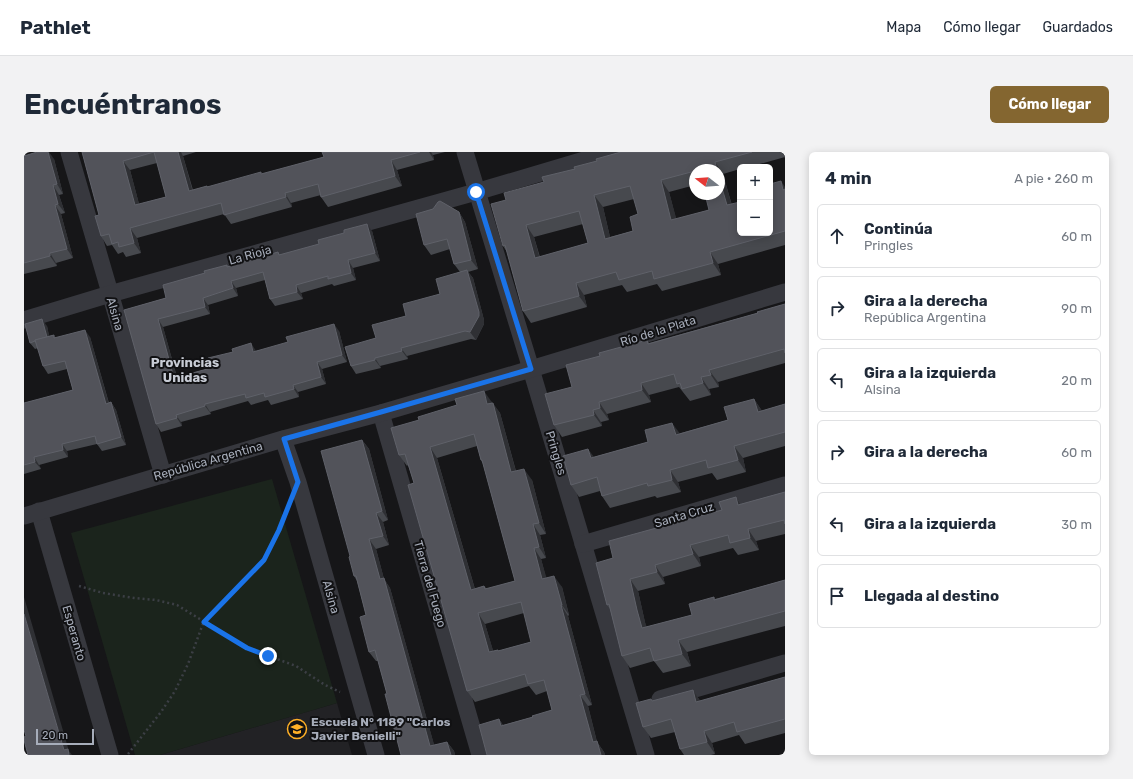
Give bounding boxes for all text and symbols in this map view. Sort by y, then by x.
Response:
text: Pathlet [20,16,91,39]
text: Mapa [886,19,921,36]
text: Cómo llegar [943,19,1021,36]
text: Guardados [1043,19,1113,36]
button: Cómo llegar [990,86,1109,123]
text: Encuéntranos [24,88,222,121]
north arrow [689,164,725,200]
map controls [737,164,773,236]
button: + [737,164,773,200]
text: 4 min [825,168,872,188]
text: A pie · 260 m [1014,171,1093,186]
route start [467,183,485,201]
button: − [737,200,773,236]
text: Continúa [864,220,933,238]
icon: ahead [826,225,848,247]
text: 60 m [1061,229,1092,244]
text: Pringles [864,238,913,253]
street label: La Rioja [227,242,273,268]
text: Gira a la derecha [864,292,988,310]
street label: Alsina [104,296,126,332]
icon: right [826,297,848,319]
text: 90 m [1061,301,1092,316]
text: República Argentina [864,310,986,325]
street label: Río de la Plata [618,313,698,349]
district label: Provincias Unidas [151,355,219,385]
text: Gira a la izquierda [864,364,996,382]
icon: left [826,369,848,391]
text: 20 m [1061,373,1092,388]
text: Alsina [864,382,901,397]
street label: Pringles [543,429,569,477]
street label: República Argentina [152,439,264,483]
icon: right [826,441,848,463]
text: Gira a la derecha [864,443,988,461]
text: 60 m [1061,445,1092,460]
street label: Santa Cruz [653,499,715,531]
icon: left [826,513,848,535]
text: Gira a la izquierda [864,515,996,533]
text: 30 m [1061,517,1092,532]
street label: Tierra del Fuego [411,539,449,629]
street label: Alsina [320,579,342,615]
icon: arrive [826,585,848,607]
text: Llegada al destino [864,587,999,605]
street label: Esperanto [59,604,89,662]
route end [259,647,277,665]
place label: Escuela N° 1189 "Carlos Javier Benielli" [311,715,451,743]
school or university icon: Escuela N° 1189 "Carlos Javier Benielli" [286,718,308,740]
scale bar [36,727,94,746]
text: 20 m [42,729,68,742]

